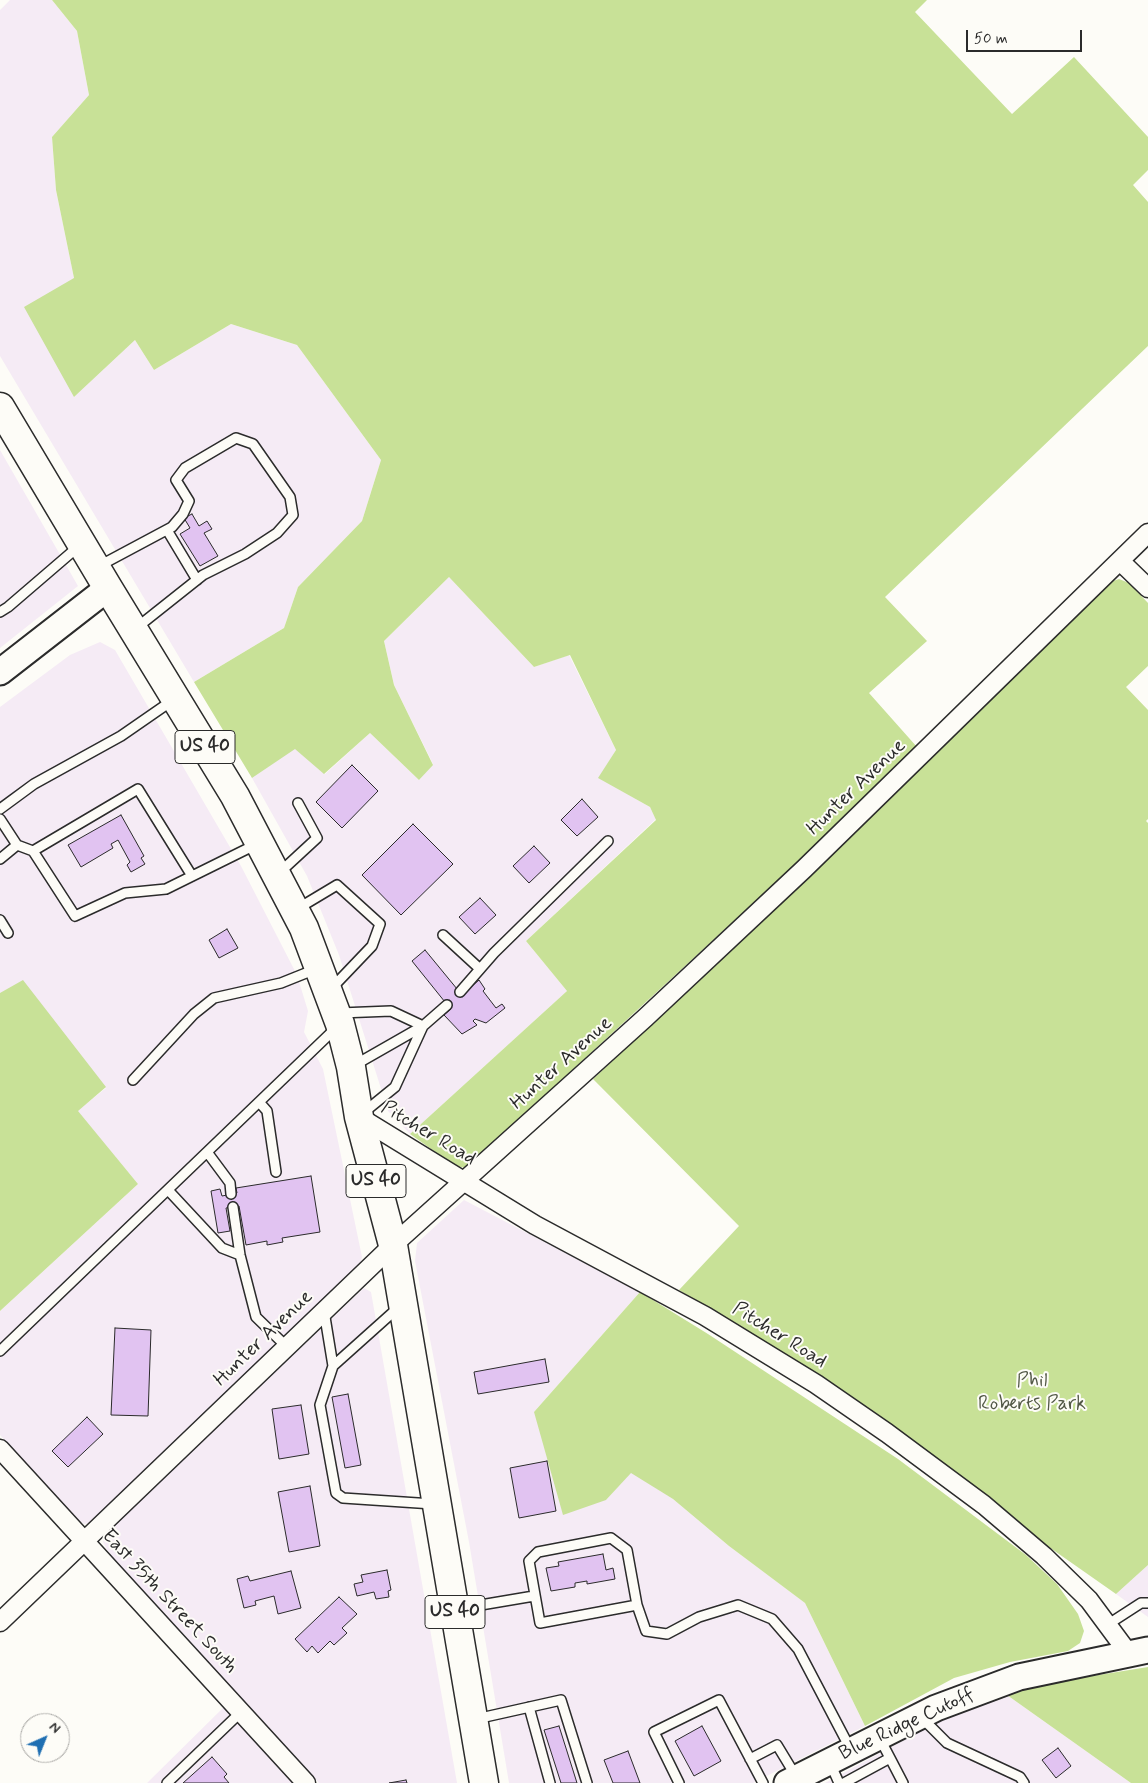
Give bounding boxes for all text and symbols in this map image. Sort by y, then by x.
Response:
scale bar [968,20,1084,52]
text: 50 m [974,29,1008,49]
road number: US 40 [175,730,235,764]
street label: Hunter Avenue [802,735,912,841]
street label: Hunter Avenue [506,1012,618,1116]
street label: Pitcher Road [376,1096,480,1172]
road number: US 40 [346,1164,406,1198]
street label: Hunter Avenue [209,1286,319,1392]
street label: Pitcher Road [727,1298,831,1374]
park label: Phil Roberts Park [978,1370,1086,1417]
street label: East 35th Street South [96,1525,242,1679]
road number: US 40 [425,1595,485,1628]
street label: Blue Ridge Cutoff [836,1683,978,1767]
north arrow [20,1713,70,1763]
text: N [45,1718,64,1738]

